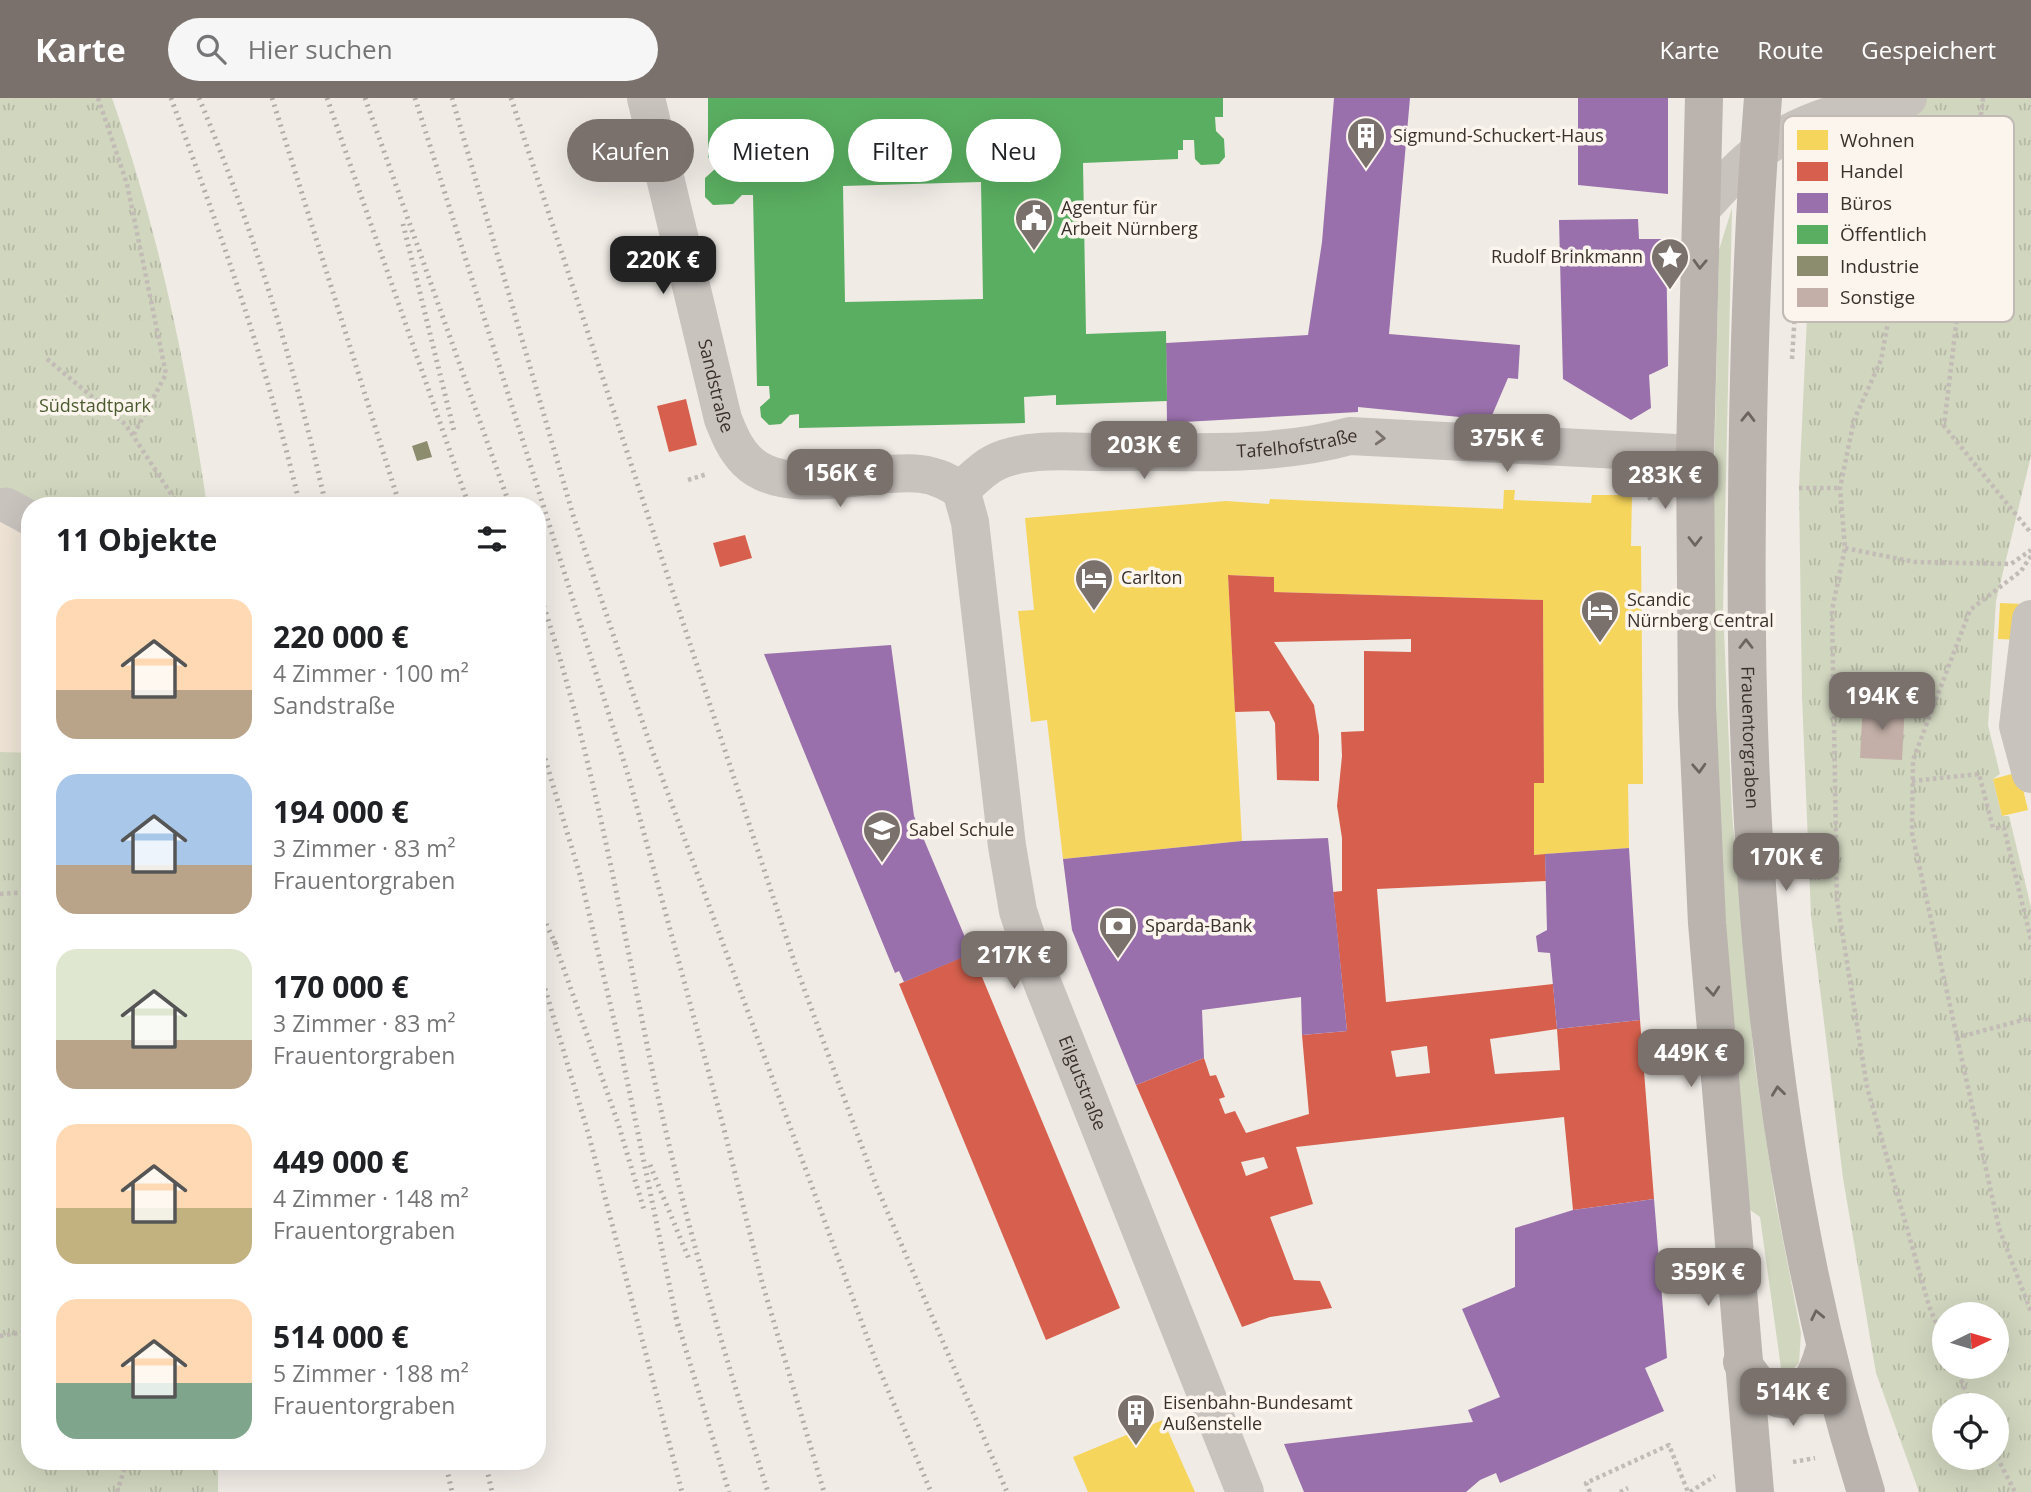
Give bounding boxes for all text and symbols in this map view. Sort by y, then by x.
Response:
search box [168,18,658,81]
text: Karte [35,27,126,72]
icon: search [192,30,230,68]
text: Hier suchen [248,31,393,67]
text: Karte [1659,33,1719,66]
text: Route [1757,33,1823,66]
text: Gespeichert [1861,33,1996,66]
building icon: Sigmund-Schuckert-Haus [1345,115,1387,170]
legend [1783,116,2014,322]
chip: Kaufen [567,119,694,182]
chip: Mieten [708,119,834,182]
chip: Filter [848,119,952,182]
chip: Neu [966,119,1061,182]
place label: Sigmund-Schuckert-Haus [1393,123,1604,147]
text: Wohnen [1840,127,1915,153]
text: Handel [1840,158,1903,184]
text: Büros [1840,190,1892,216]
place label: Agentur für Arbeit Nürnberg [1061,195,1198,240]
public building icon: Agentur für Arbeit Nürnberg [1013,197,1055,252]
text: Öffentlich [1840,221,1927,247]
pin: 220K € [606,236,720,296]
place icon: Rudolf Brinkmann [1649,236,1691,291]
text: 220K € [626,243,700,275]
place label: Rudolf Brinkmann [1491,244,1643,268]
text: Industrie [1840,253,1919,279]
one-way arrow [1692,259,1708,270]
text: Sonstige [1840,284,1915,310]
street label: Sandstraße [693,336,740,436]
park label: Südstadtpark [39,393,152,417]
one-way arrow [1740,411,1756,421]
pin: 375K € [1450,414,1564,474]
text: 375K € [1470,421,1544,453]
pin: 203K € [1087,422,1201,481]
street label: Tafelhofstraße [1236,423,1358,463]
text: 203K € [1107,428,1181,460]
one-way arrow [1375,430,1386,445]
pin: 156K € [783,450,897,509]
pin: 283K € [1608,452,1722,511]
text: 156K € [803,456,877,488]
text: 283K € [1628,458,1702,490]
text: 11 Objekte [56,519,217,560]
icon: filters [473,520,511,558]
one-way arrow [1687,536,1703,546]
hotel icon: Carlton [1073,557,1115,612]
place label: Carlton [1121,565,1183,589]
place label: Scandic Nürnberg Central [1627,587,1774,632]
hotel icon: Scandic Nürnberg Central [1579,589,1621,644]
text: 220 000 € [273,616,409,657]
icon: home [112,627,196,711]
one-way arrow [1738,638,1754,649]
text: 4 Zimmer · 100 m² [273,657,469,689]
street label: Frauentorgraben [1736,666,1765,809]
pin: 194K € [1825,672,1939,732]
text: 194K € [1845,679,1919,711]
text: Sandstraße [273,689,395,721]
one-way arrow [1692,763,1707,774]
text: 194 000 € [273,791,409,832]
icon: home [112,802,196,886]
school or university icon: Sabel Schule [861,809,903,864]
place label: Sabel Schule [909,817,1014,841]
text: 3 Zimmer · 83 m² [273,832,456,864]
pin: 170K € [1729,834,1843,893]
text: 170K € [1749,840,1823,872]
text: Frauentorgraben [273,864,455,896]
bank icon: Sparda-Bank [1097,905,1139,960]
place label: Sparda-Bank [1145,913,1253,937]
pin: 217K € [957,932,1071,991]
text: 217K € [977,938,1051,970]
text: 170 000 € [273,966,409,1007]
icon: home [112,977,196,1061]
one-way arrow [1705,986,1720,997]
text: 3 Zimmer · 83 m² [273,1007,456,1039]
pin: 449K € [1634,1030,1748,1089]
street label: Eilgutstraße [1053,1032,1113,1134]
text: 449K € [1654,1036,1728,1068]
text: Frauentorgraben [273,1039,455,1071]
one-way arrow [1770,1085,1785,1096]
text: 449 000 € [273,1141,409,1182]
icon: home [112,1152,196,1236]
text: 4 Zimmer · 148 m² [273,1182,469,1214]
text: Frauentorgraben [273,1214,455,1246]
pin: 359K € [1651,1248,1765,1308]
text: 359K € [1671,1255,1745,1287]
north arrow [1932,1302,2009,1379]
map controls [1932,1302,2009,1470]
one-way arrow [1810,1309,1825,1321]
text: 514 000 € [273,1316,409,1357]
icon: home [112,1327,196,1411]
text: 5 Zimmer · 188 m² [273,1357,469,1389]
pin: 514K € [1736,1368,1850,1428]
text: 514K € [1756,1375,1830,1407]
text: Frauentorgraben [273,1389,455,1421]
place label: Eisenbahn-Bundesamt Außenstelle [1163,1390,1353,1435]
building icon: Eisenbahn-Bundesamt Außenstelle [1115,1392,1157,1447]
button: locate [1932,1393,2009,1470]

